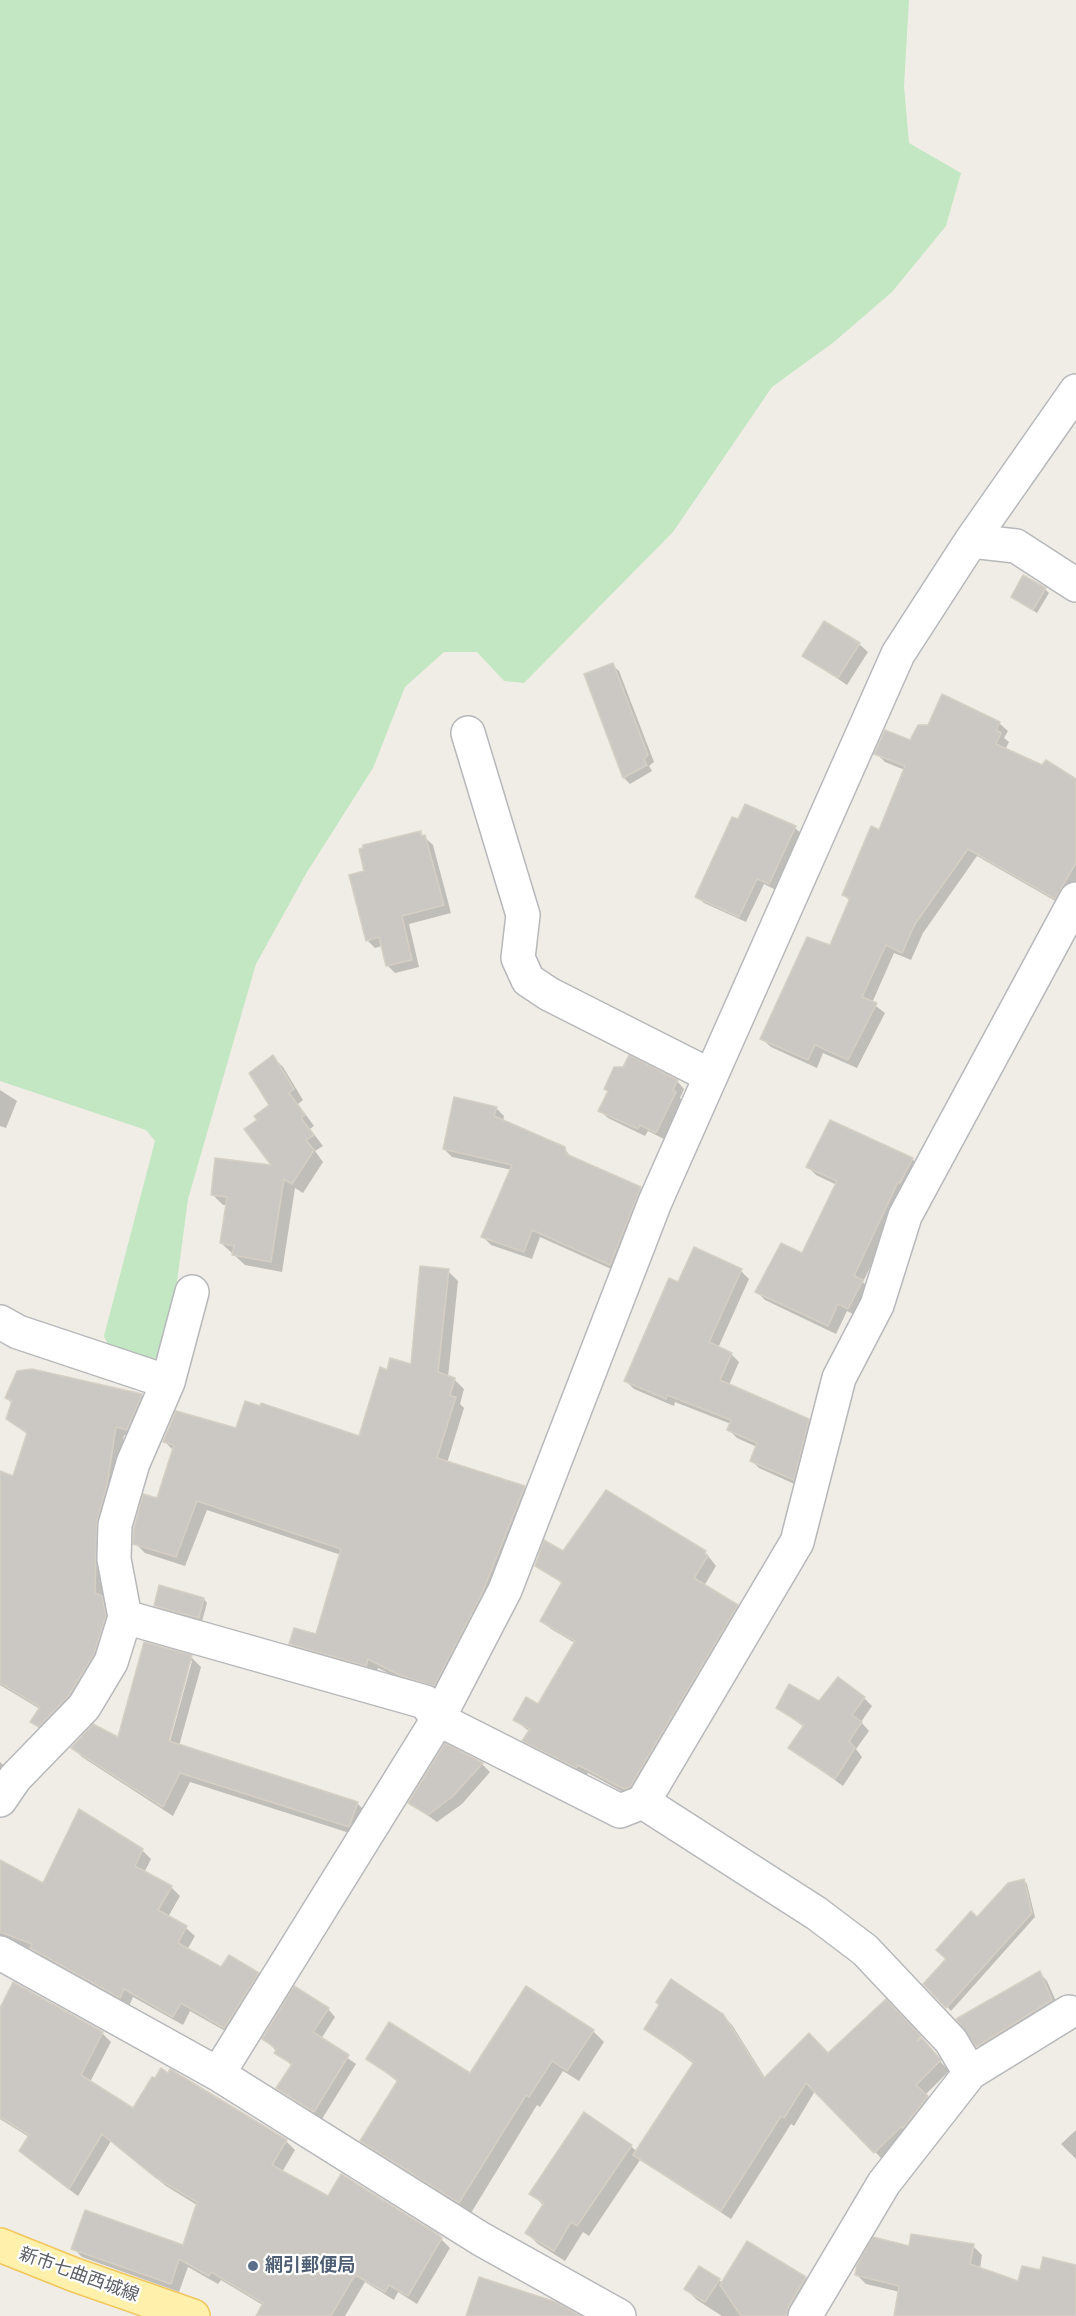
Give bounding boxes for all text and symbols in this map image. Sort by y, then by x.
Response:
street label: 新市七曲西城線 [16,2243,142,2307]
place label: 網引郵便局 [265,2255,355,2277]
marker: 網引郵便局 [246,2259,260,2273]

